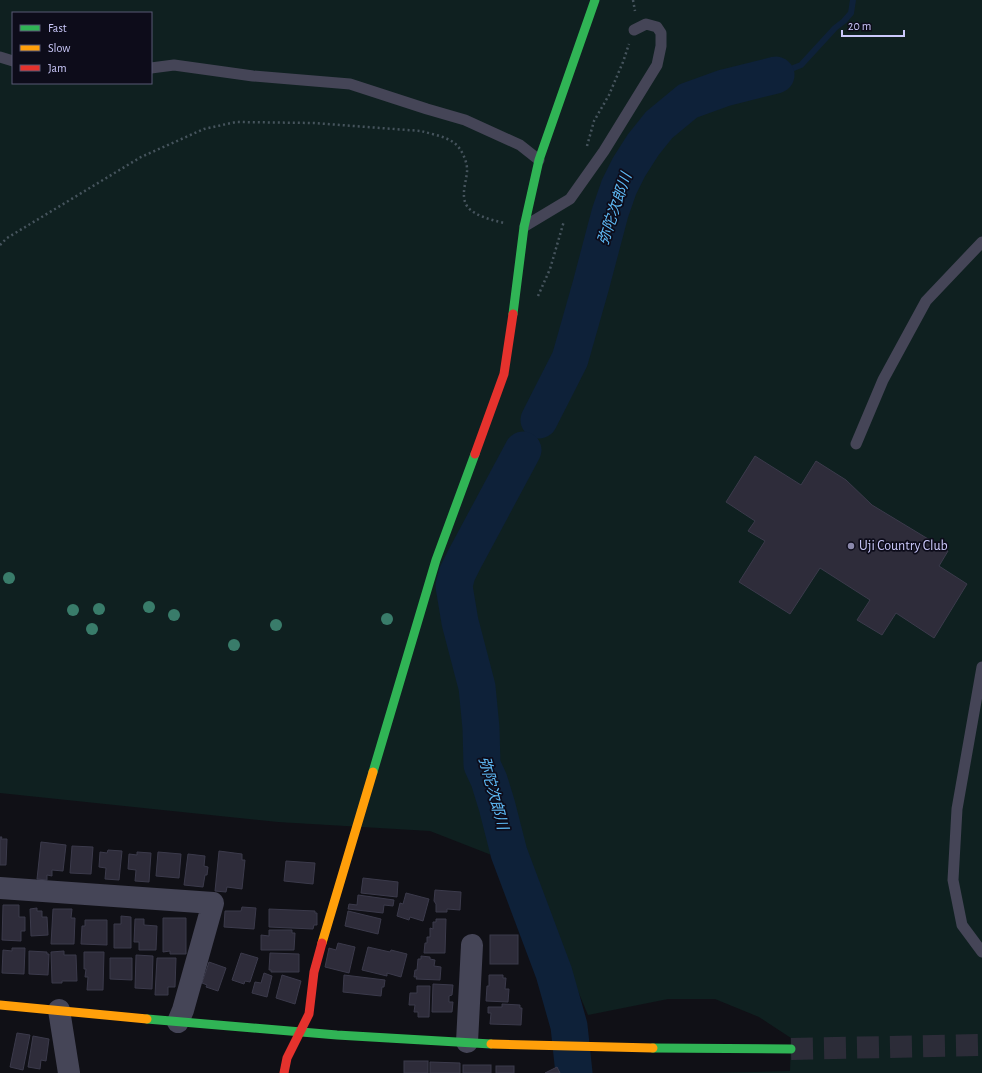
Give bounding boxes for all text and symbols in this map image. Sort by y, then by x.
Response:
legend [12,12,152,84]
scale bar [842,12,904,38]
text: 20 m [848,20,871,32]
text: Fast [48,22,67,34]
text: Slow [48,42,70,54]
text: Jam [48,62,67,74]
water label: 弥陀次郎川 [595,169,635,247]
place label: Uji Country Club [859,539,948,553]
marker: Uji Country Club [846,541,856,551]
water label: 弥陀次郎川 [476,755,511,833]

